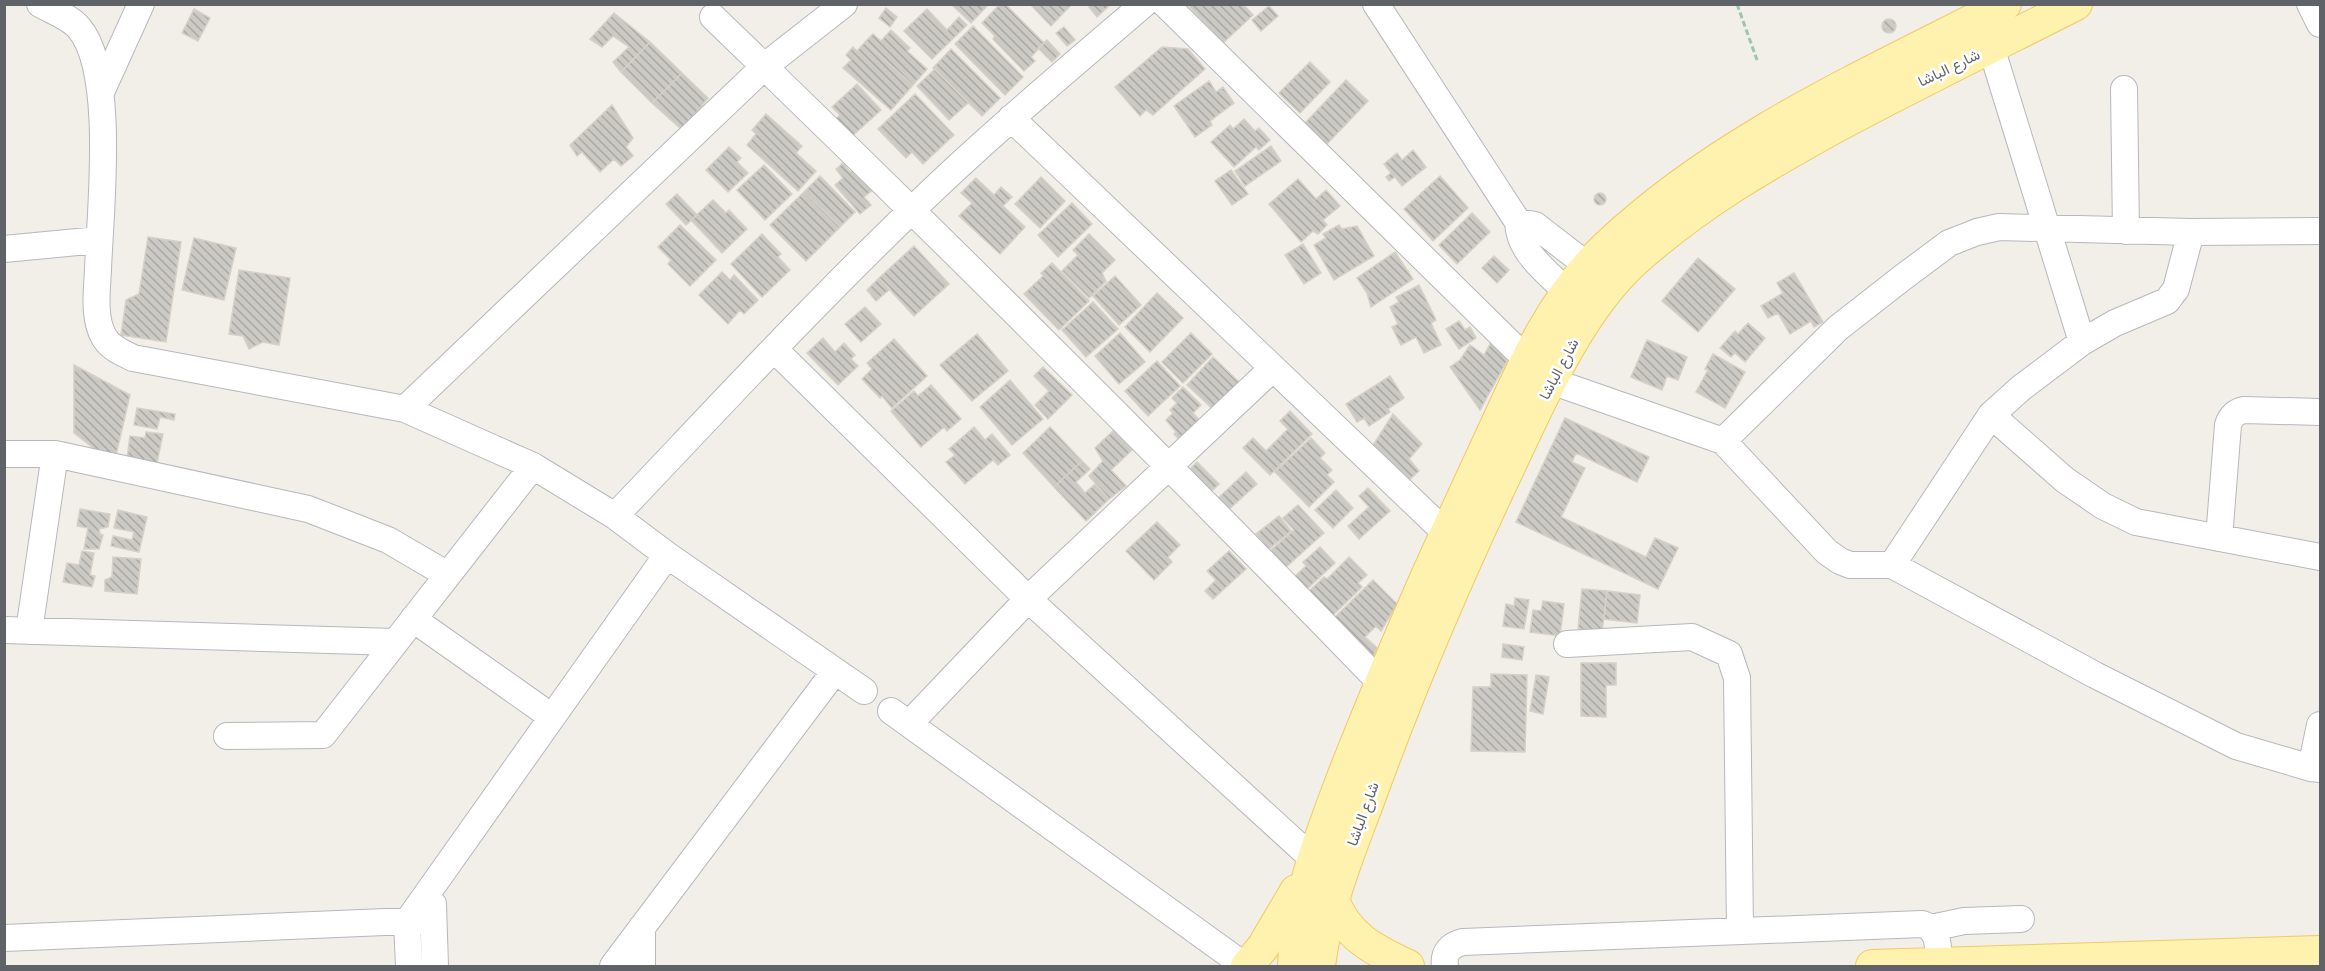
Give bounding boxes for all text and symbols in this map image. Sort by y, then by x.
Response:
street label: شارع الباشا [1915,45,1984,92]
street label: شارع الباشا [1535,335,1584,404]
street label: شارع الباشا [1343,779,1385,849]

